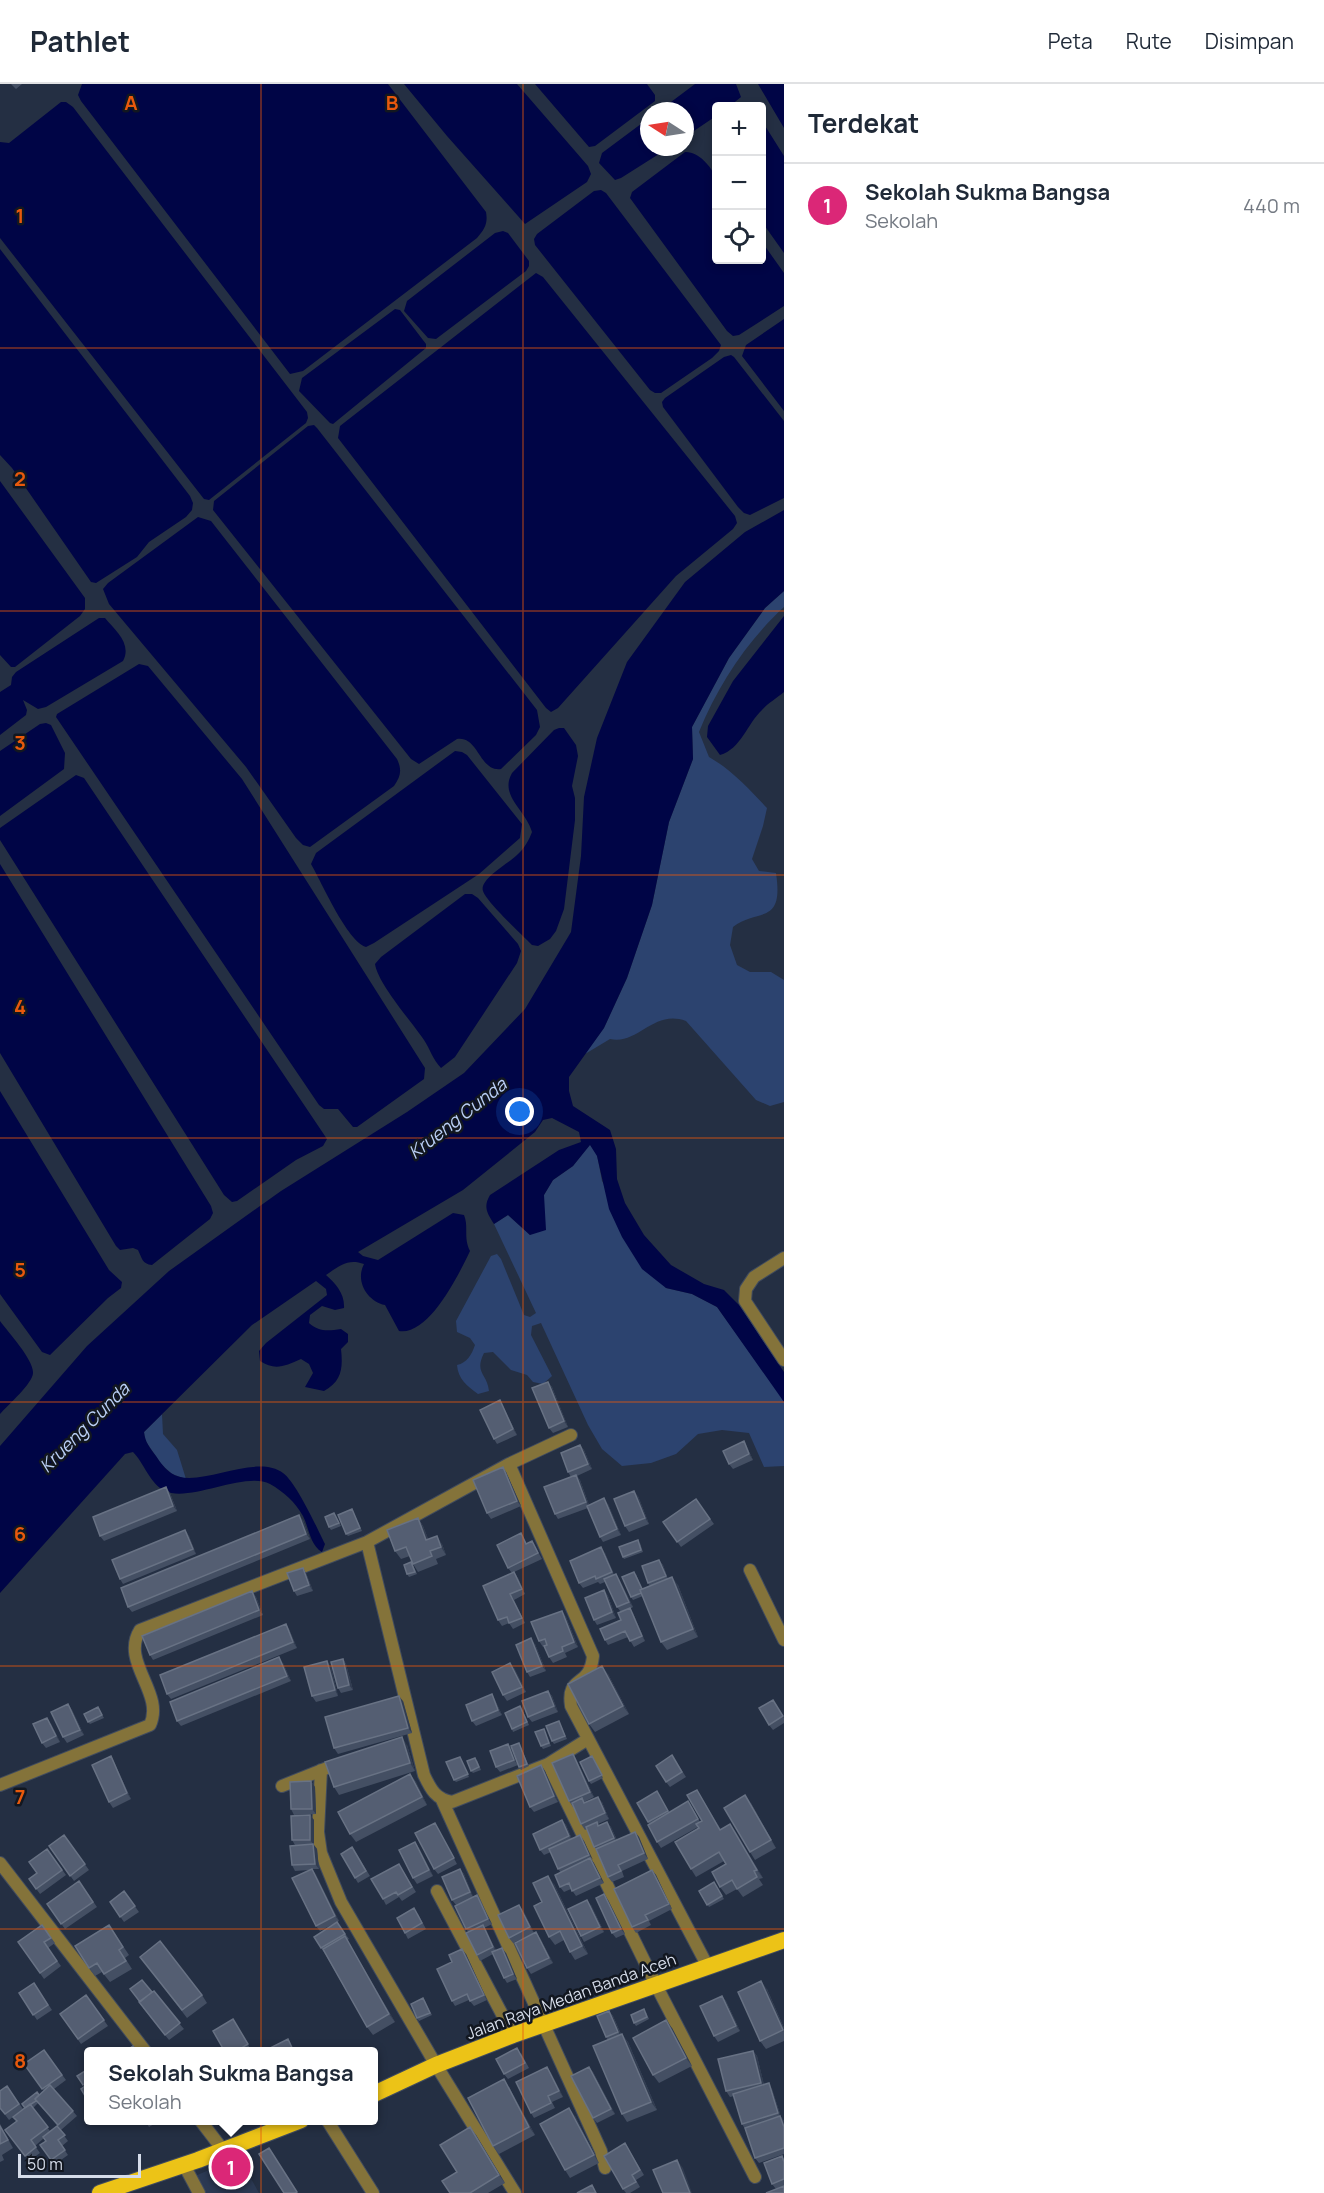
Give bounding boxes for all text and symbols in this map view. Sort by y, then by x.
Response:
text: Pathlet [30,22,130,60]
text: Peta [1048,27,1093,55]
text: Rute [1126,27,1172,55]
text: Disimpan [1205,27,1294,55]
text: A [124,89,138,116]
text: B [386,89,399,116]
north arrow [640,102,694,156]
map controls [712,102,766,264]
button: + [712,102,766,156]
text: Terdekat [808,105,919,141]
button: − [712,156,766,210]
text: Sekolah Sukma Bangsa [865,177,1110,207]
text: 1 [823,192,832,219]
text: 440 m [1243,192,1300,219]
text: 1 [16,202,24,229]
text: Sekolah [865,207,938,234]
button: locate [712,210,766,264]
text: 2 [14,465,26,492]
text: 3 [14,729,26,756]
text: 4 [14,993,26,1020]
water label: Krueng Cunda [403,1072,512,1164]
your location [505,1097,534,1126]
text: 5 [14,1256,26,1283]
water label: Krueng Cunda [34,1376,135,1477]
text: 6 [14,1520,26,1547]
text: 7 [15,1783,25,1810]
street label: Jalan Raya Medan Banda Aceh [463,1948,679,2044]
text: 8 [14,2047,26,2074]
popup [84,2047,378,2125]
text: Sekolah Sukma Bangsa [108,2058,354,2088]
text: Sekolah [108,2088,182,2115]
pin: 1 [212,2144,250,2190]
scale bar [18,2151,141,2178]
text: 50 m [27,2153,63,2175]

